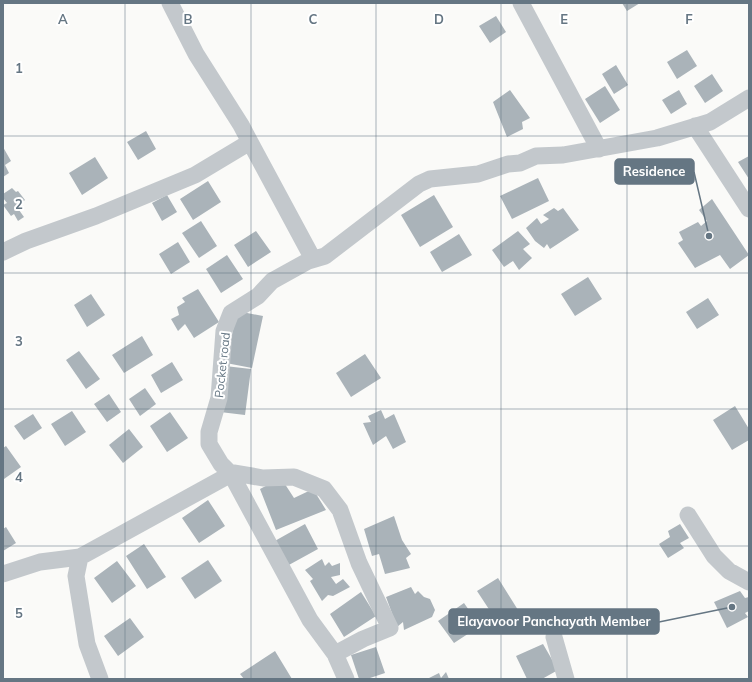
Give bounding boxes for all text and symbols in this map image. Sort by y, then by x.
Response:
text: A [58,11,68,27]
text: B [184,11,193,27]
text: C [309,11,318,27]
text: D [434,11,444,27]
text: E [560,11,568,27]
text: F [685,11,693,27]
text: 1 [15,60,23,76]
callout: Residence [615,159,694,184]
text: Residence [623,163,685,179]
text: 2 [15,196,23,212]
street label: Pocket road [211,332,233,398]
text: 3 [15,333,23,349]
text: 4 [15,469,23,485]
text: 5 [15,605,23,621]
callout: Elayavoor Panchayath Member [449,609,659,634]
text: Elayavoor Panchayath Member [457,613,652,630]

